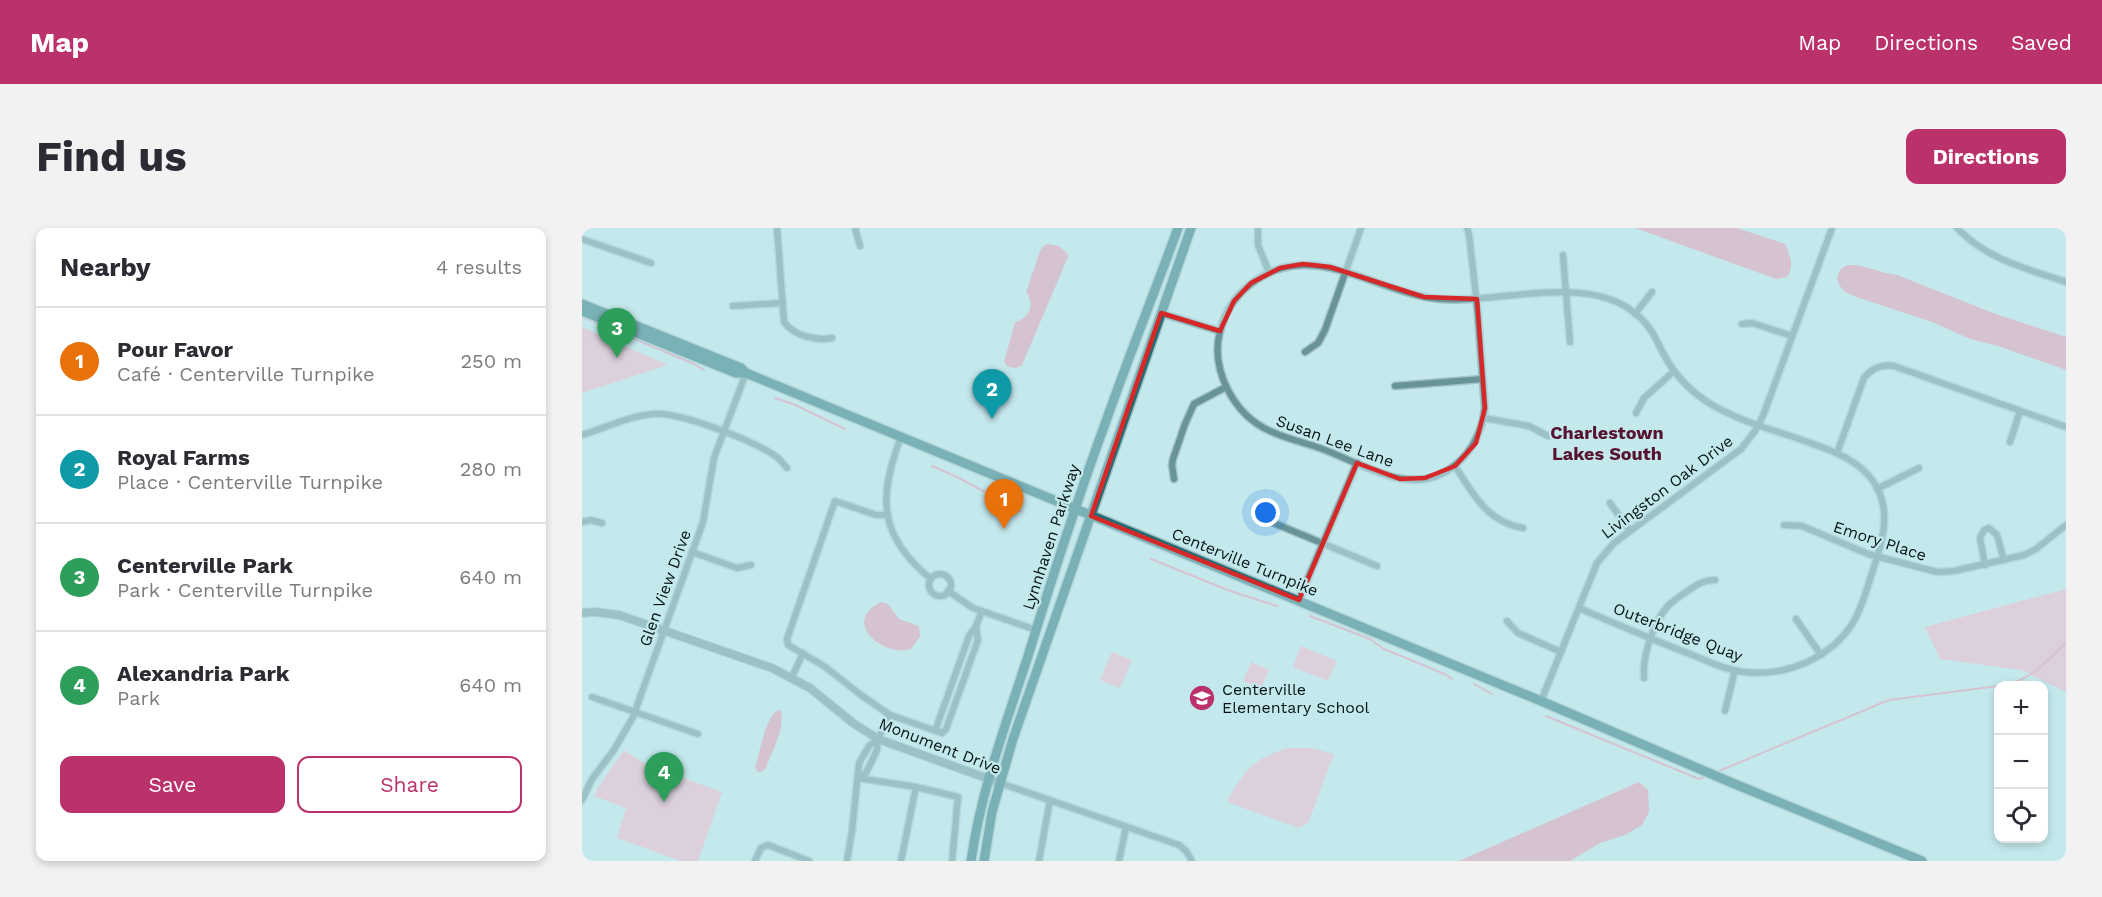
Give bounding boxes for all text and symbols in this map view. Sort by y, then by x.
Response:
text: Map [30,26,89,59]
text: Map [1798,30,1841,55]
text: Directions [1874,30,1978,55]
text: Saved [2011,30,2072,55]
button: Directions [1906,129,2066,184]
text: Find us [36,132,187,181]
text: Nearby [60,252,151,282]
text: 4 results [436,255,522,279]
pin: 3 [597,308,636,358]
text: Pour Favor [117,337,233,362]
text: 1 [75,349,84,373]
text: 250 m [460,349,522,373]
text: Café · Centerville Turnpike [117,362,375,386]
pin: 2 [972,370,1012,419]
street label: Susan Lee Lane [1274,411,1396,471]
district label: Charlestown Lakes South [1550,422,1664,464]
street label: Livingston Oak Drive [1597,431,1737,543]
text: Royal Farms [117,445,250,470]
text: 2 [74,457,85,481]
text: 280 m [460,457,522,481]
street label: Lynnhaven Parkway [1018,461,1084,612]
text: Place · Centerville Turnpike [117,470,383,494]
pin: 1 [984,480,1024,529]
your location [1251,498,1280,527]
street label: Emory Place [1831,517,1929,565]
street label: Centerville Turnpike [1169,524,1321,600]
street label: Glen View Drive [635,527,695,649]
text: Centerville Park [117,553,293,578]
text: 3 [74,565,85,589]
text: 640 m [459,565,522,589]
text: Park · Centerville Turnpike [117,578,373,602]
street label: Outerbridge Quay [1611,599,1746,666]
text: Alexandria Park [117,661,290,686]
text: 4 [73,673,86,697]
text: 640 m [459,673,522,697]
place label: Centerville Elementary School [1222,680,1370,717]
map controls [1994,681,2048,843]
button: + [1994,681,2048,735]
school or university icon: Centerville Elementary School [1187,683,1217,713]
text: Park [117,686,160,710]
street label: Monument Drive [876,714,1004,778]
button: − [1994,735,2048,789]
pin: 4 [644,752,683,802]
button: Save [60,756,285,813]
button: Share [297,756,522,813]
button: locate [1994,789,2048,843]

